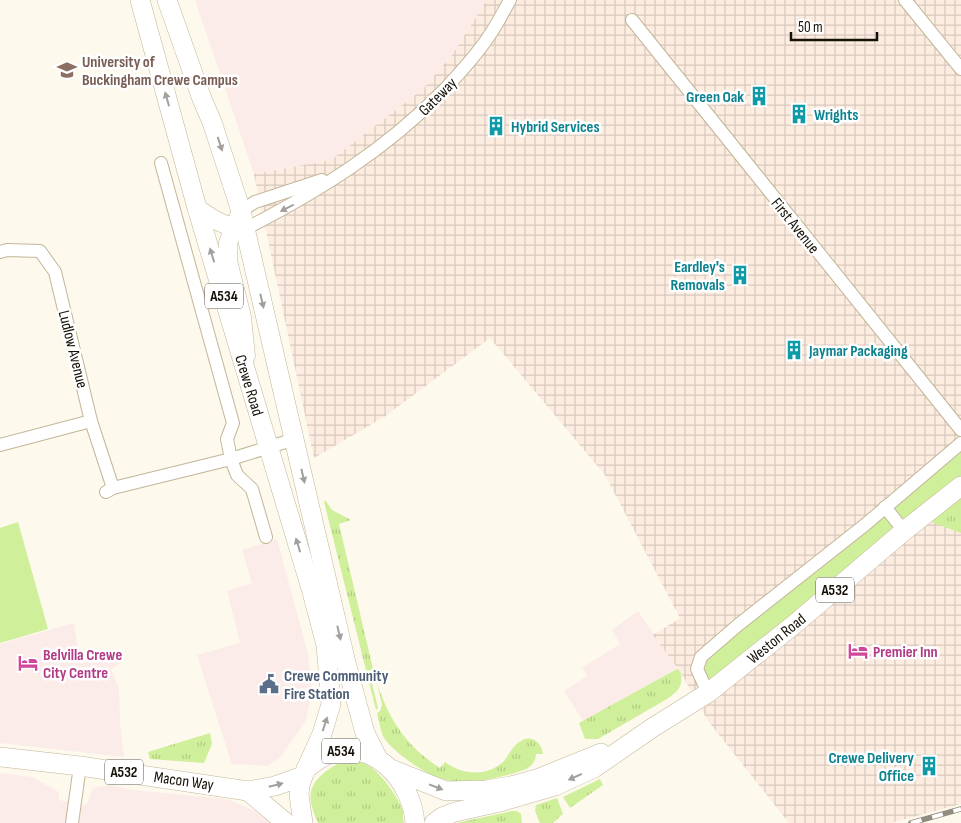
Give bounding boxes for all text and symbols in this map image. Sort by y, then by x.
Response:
scale bar [791,10,877,42]
text: 50 m [798,18,823,37]
place label: University of Buckingham Crewe Campus [82,53,238,90]
school or university icon: University of Buckingham Crewe Campus [56,59,78,81]
street label: Gateway [415,74,461,120]
building icon: Green Oak [748,85,770,107]
place label: Green Oak [686,88,744,107]
one-way arrow [162,92,170,107]
building icon: Wrights [788,103,810,125]
place label: Wrights [814,106,858,125]
building icon: Hybrid Services [485,115,507,137]
place label: Hybrid Services [511,118,600,137]
one-way arrow [216,137,224,152]
street label: First Avenue [767,194,823,258]
one-way arrow [279,204,294,212]
one-way arrow [207,248,215,263]
place label: Eardley's Removals [671,258,725,295]
building icon: Eardley's Removals [729,264,751,286]
road number: A534 [205,284,243,308]
one-way arrow [258,294,266,309]
street label: Ludlow Avenue [54,309,91,390]
building icon: Jaymar Packaging [783,339,805,361]
place label: Jaymar Packaging [808,342,908,361]
street label: Crewe Road [230,353,267,418]
one-way arrow [299,469,307,484]
one-way arrow [294,537,302,552]
road number: A532 [816,578,854,602]
street label: Weston Road [744,610,810,669]
one-way arrow [335,625,343,640]
hotel icon: Premier Inn [847,640,869,662]
place label: Premier Inn [873,643,938,662]
place label: Belvilla Crewe City Centre [43,646,122,683]
hotel icon: Belvilla Crewe City Centre [17,652,39,674]
place label: Crewe Community Fire Station [284,667,389,704]
public building icon: Crewe Community Fire Station [258,673,280,695]
one-way arrow [322,716,330,731]
road number: A534 [322,738,360,764]
place label: Crewe Delivery Office [828,749,914,786]
building icon: Crewe Delivery Office [918,755,940,777]
road number: A532 [105,760,143,784]
street label: Macon Way [153,768,215,795]
one-way arrow [568,774,582,782]
one-way arrow [268,781,283,789]
one-way arrow [429,784,443,792]

